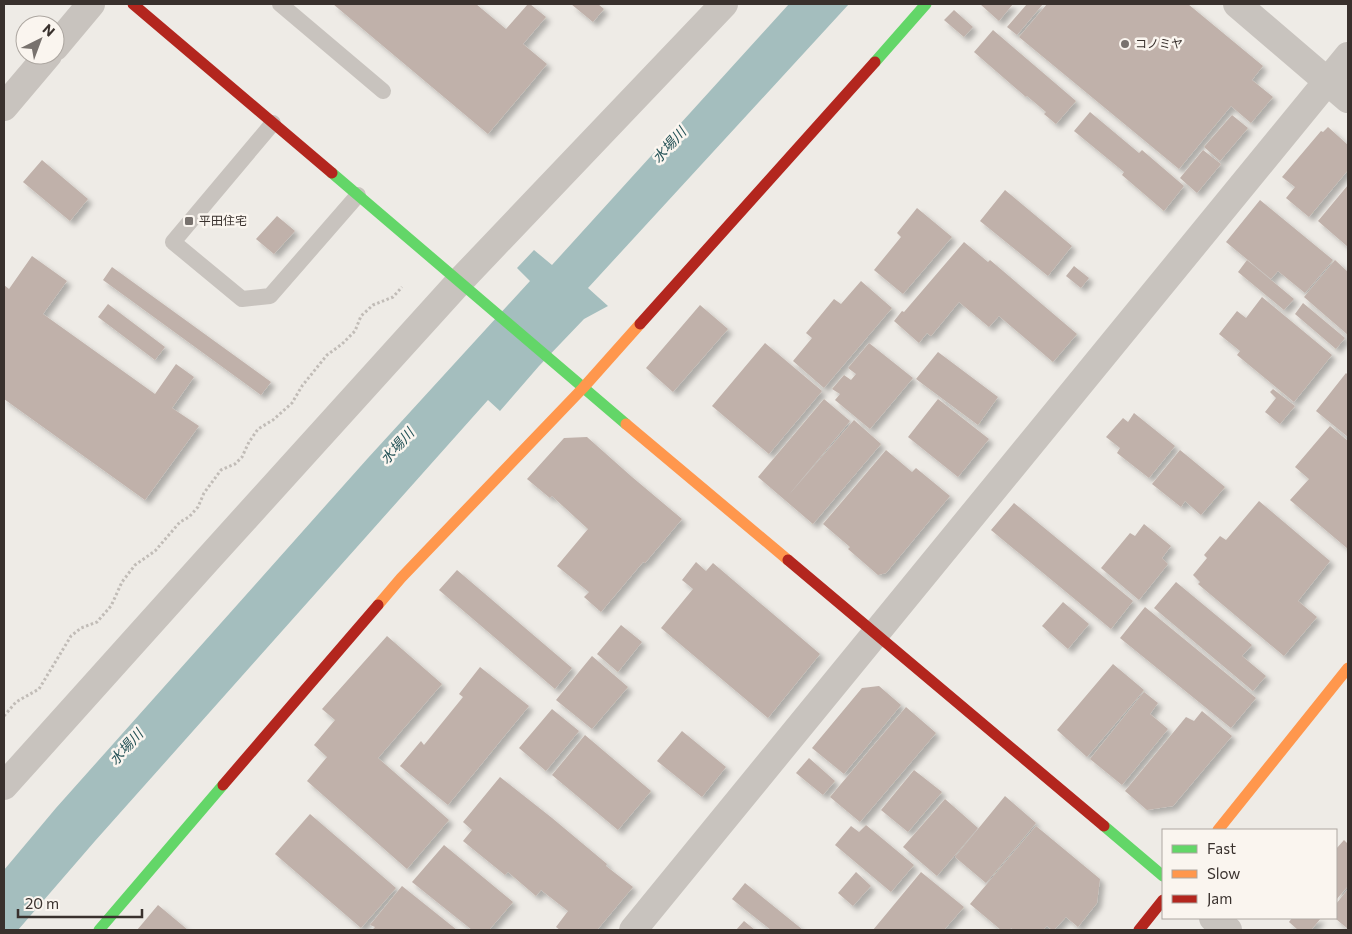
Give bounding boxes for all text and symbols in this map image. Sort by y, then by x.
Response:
north arrow [15,15,65,65]
text: N [39,20,59,40]
place label: コノミヤ [1135,36,1183,50]
marker: コノミヤ [1119,38,1131,50]
water label: 水場川 [648,122,690,166]
place label: 平田住宅 [199,213,247,227]
marker: 平田住宅 [183,215,195,227]
water label: 水場川 [376,423,418,467]
water label: 水場川 [105,724,147,768]
legend [1162,829,1337,919]
text: Fast [1207,839,1236,857]
text: Slow [1207,864,1240,882]
scale bar [18,886,141,918]
text: Jam [1207,889,1232,907]
text: 20 m [25,894,59,912]

